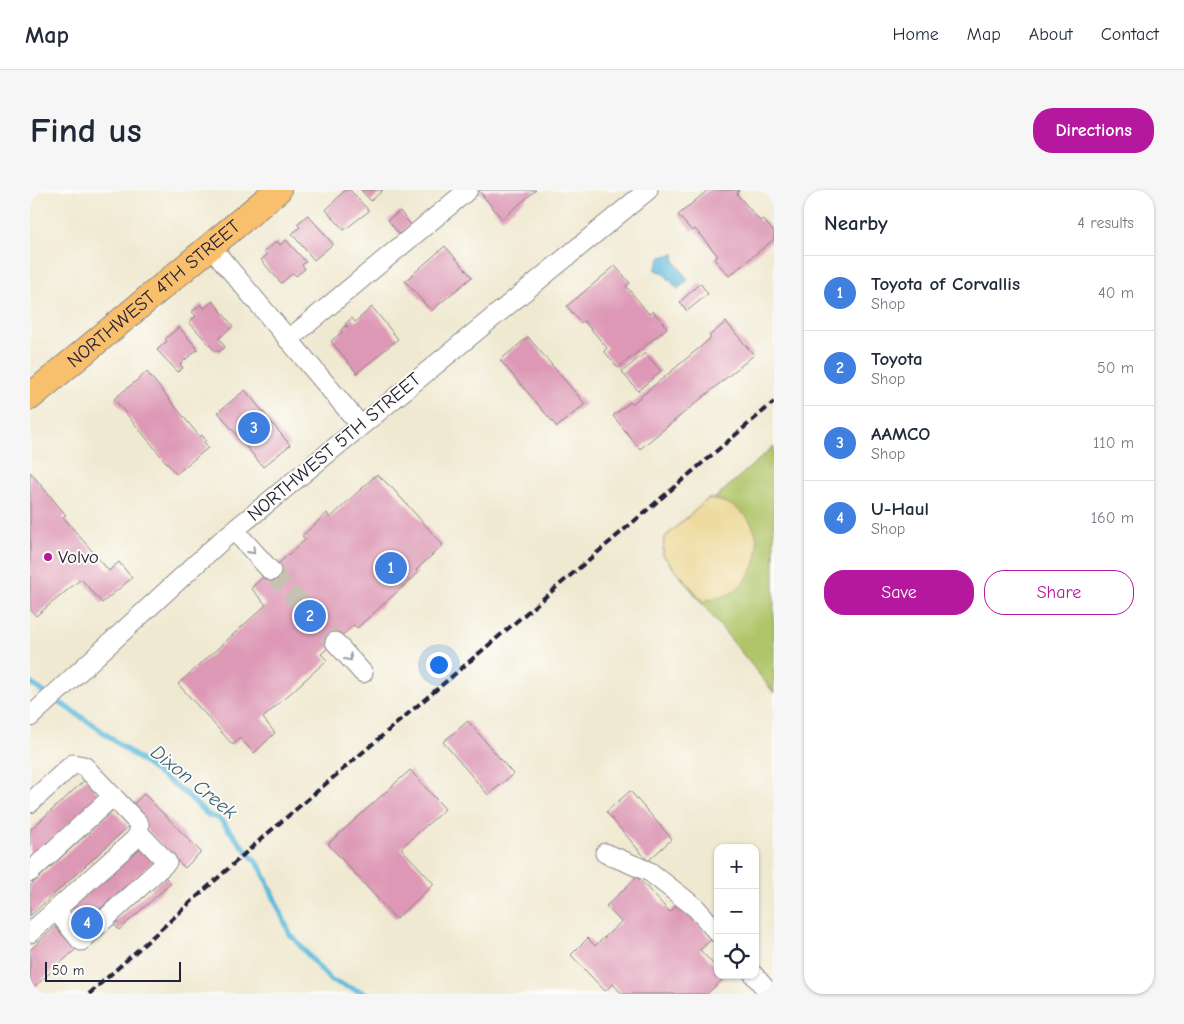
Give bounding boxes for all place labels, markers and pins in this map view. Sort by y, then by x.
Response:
pin: 3 [238,409,270,447]
place label: Volvo [58,546,99,568]
pin: 1 [375,549,407,587]
marker: Volvo [42,551,54,563]
pin: 2 [294,597,326,635]
pin: 4 [71,904,103,942]

